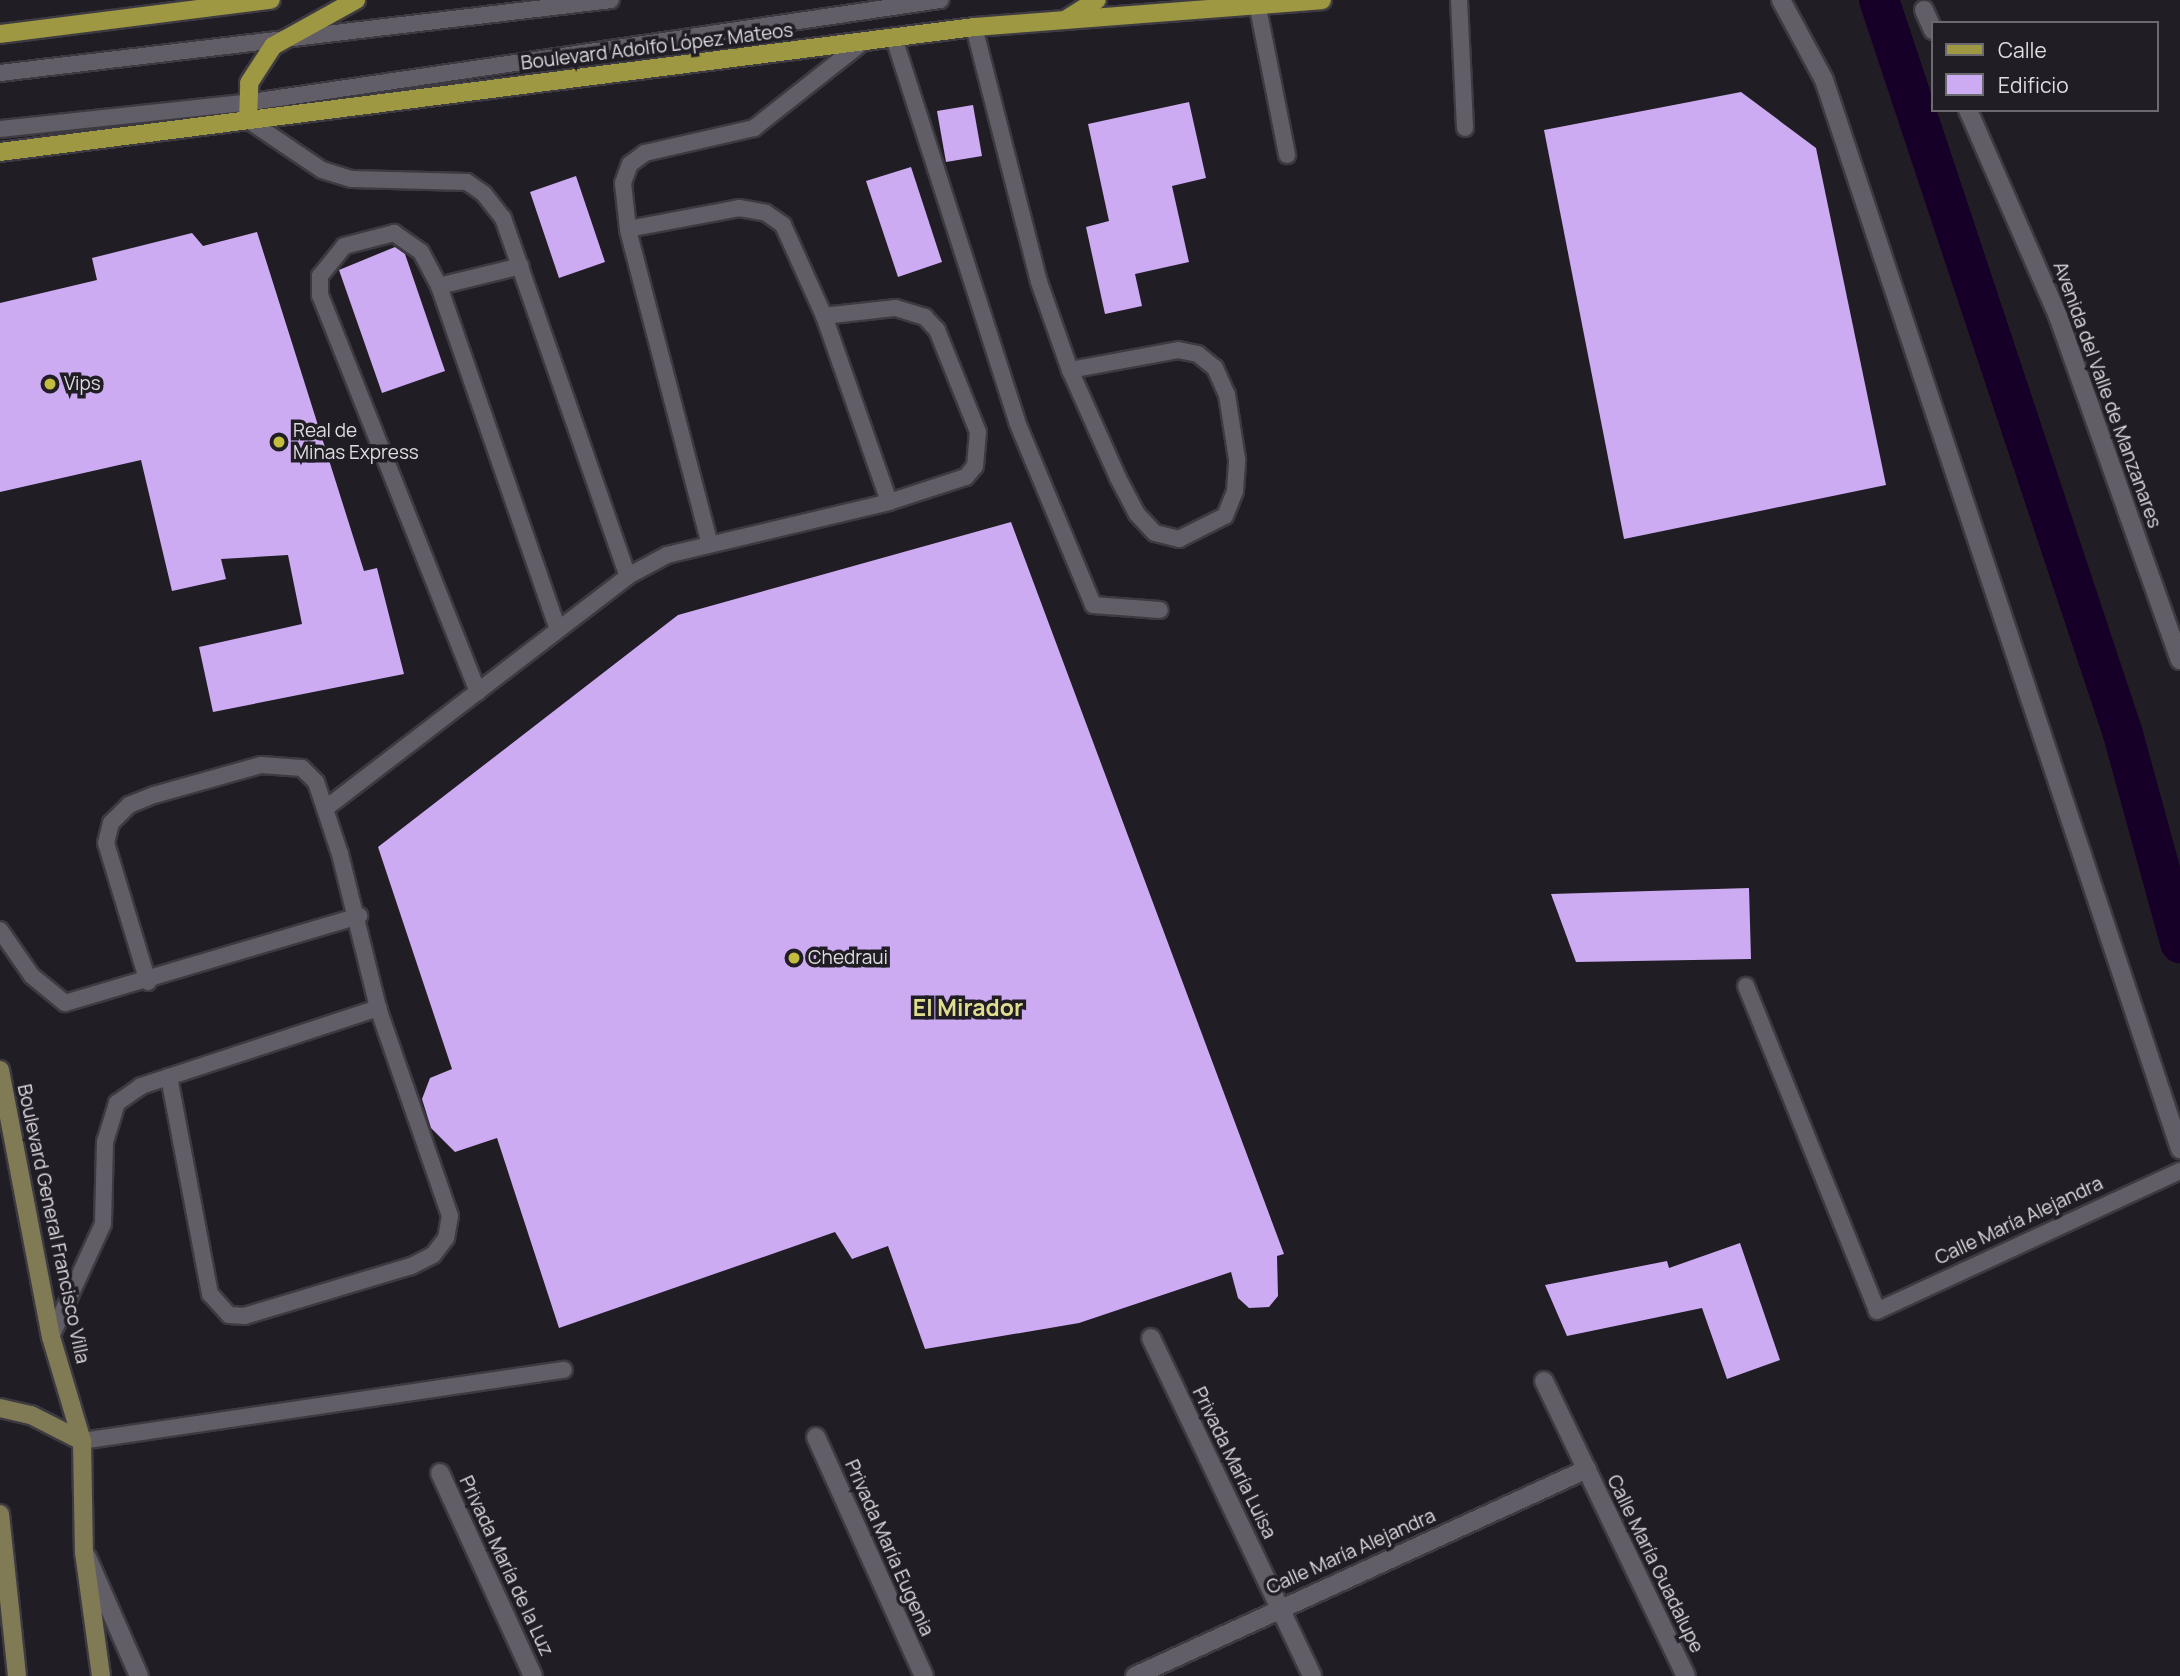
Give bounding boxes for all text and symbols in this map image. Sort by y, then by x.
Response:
street label: Boulevard Adolfo López Mateos [520,19,794,75]
legend [1932,21,2159,112]
text: Calle [1998,36,2047,64]
text: Edificio [1998,71,2069,99]
street label: Avenida del Valle de Manzanares [2048,259,2166,531]
place label: Vips [64,373,101,395]
marker: Vips [42,376,58,392]
place label: Real de Minas Express [293,420,419,464]
marker: Real de Minas Express [271,434,287,450]
place label: Chedraui [808,947,888,969]
marker: Chedraui [786,950,802,966]
district label: El Mirador [913,993,1023,1021]
street label: Boulevard General Francisco Villa [12,1082,94,1366]
street label: Calle María Alejandra [1931,1172,2107,1270]
street label: Privada María Luisa [1187,1383,1281,1543]
street label: Privada María Eugenia [840,1456,938,1640]
street label: Calle María Guadalupe [1602,1471,1708,1657]
street label: Privada María de la Luz [454,1472,558,1660]
street label: Calle María Alejandra [1263,1504,1439,1600]

